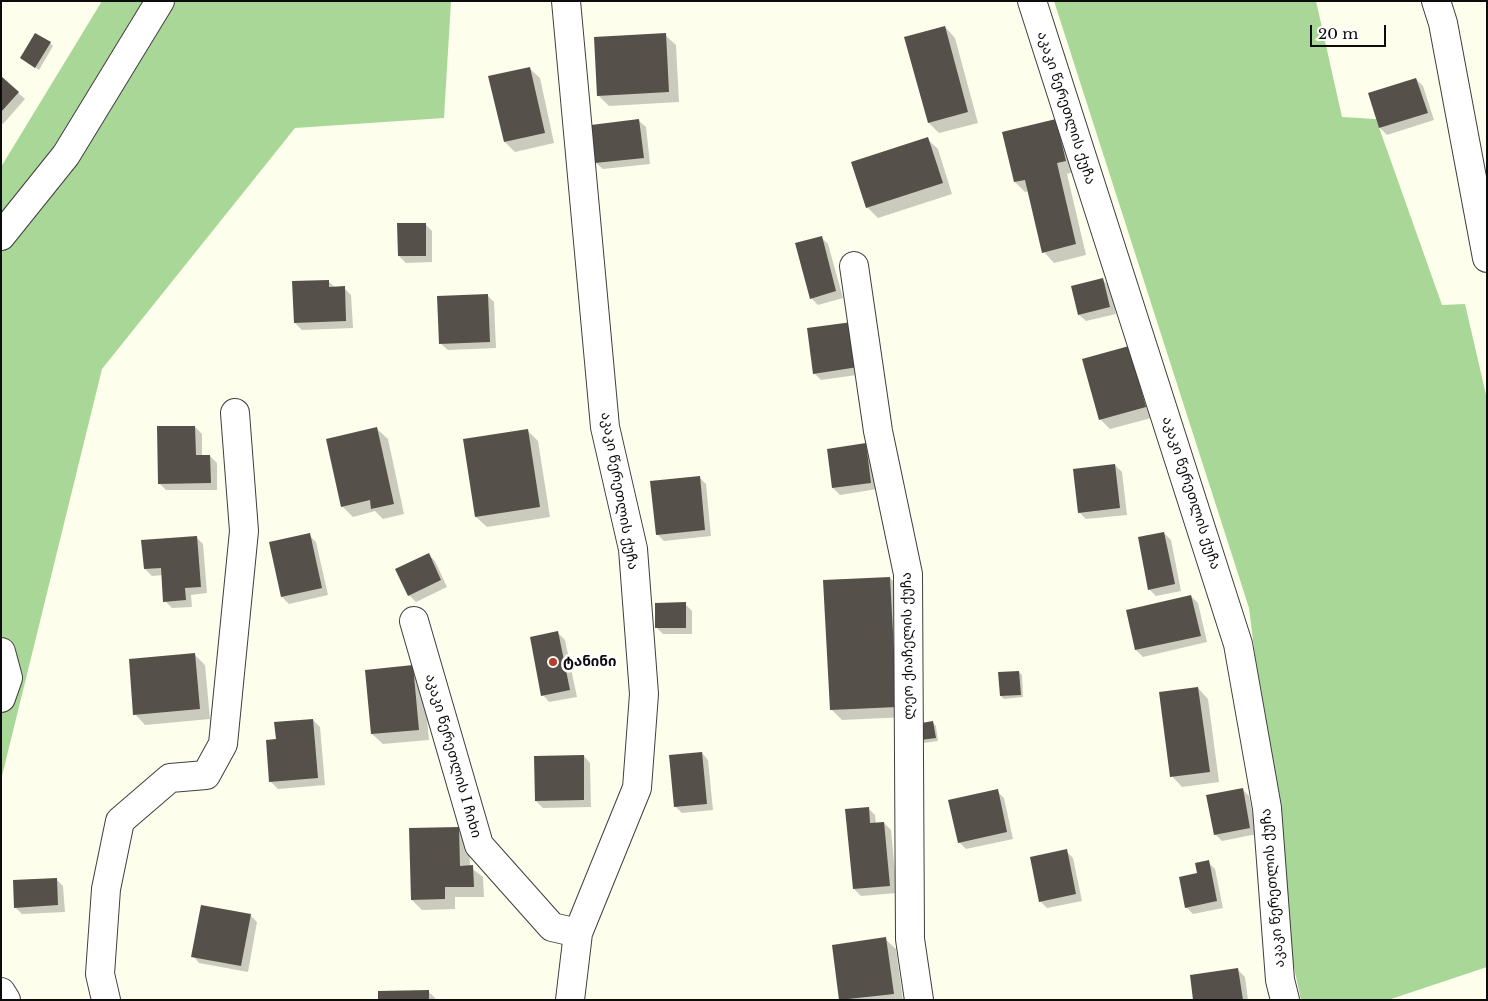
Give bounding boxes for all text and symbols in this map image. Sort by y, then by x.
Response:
scale bar [1313,15,1389,47]
text: 20 m [1318,24,1358,43]
street label: აკაკი წერეთლის ქუჩა [1033,29,1099,187]
street label: აკაკი წერეთლის ქუჩა [597,411,641,571]
street label: აკაკი წერეთლის ქუჩა [1158,414,1224,572]
street label: ლეო ქიაჩელის ქუჩა [898,572,918,720]
place label: ტანინი [563,654,616,670]
marker: ტანინი [547,656,559,668]
street label: აკაკი წერეთლის I ჩიხი [422,672,484,840]
street label: აკაკი წერეთლის ქუჩა [1258,808,1288,968]

